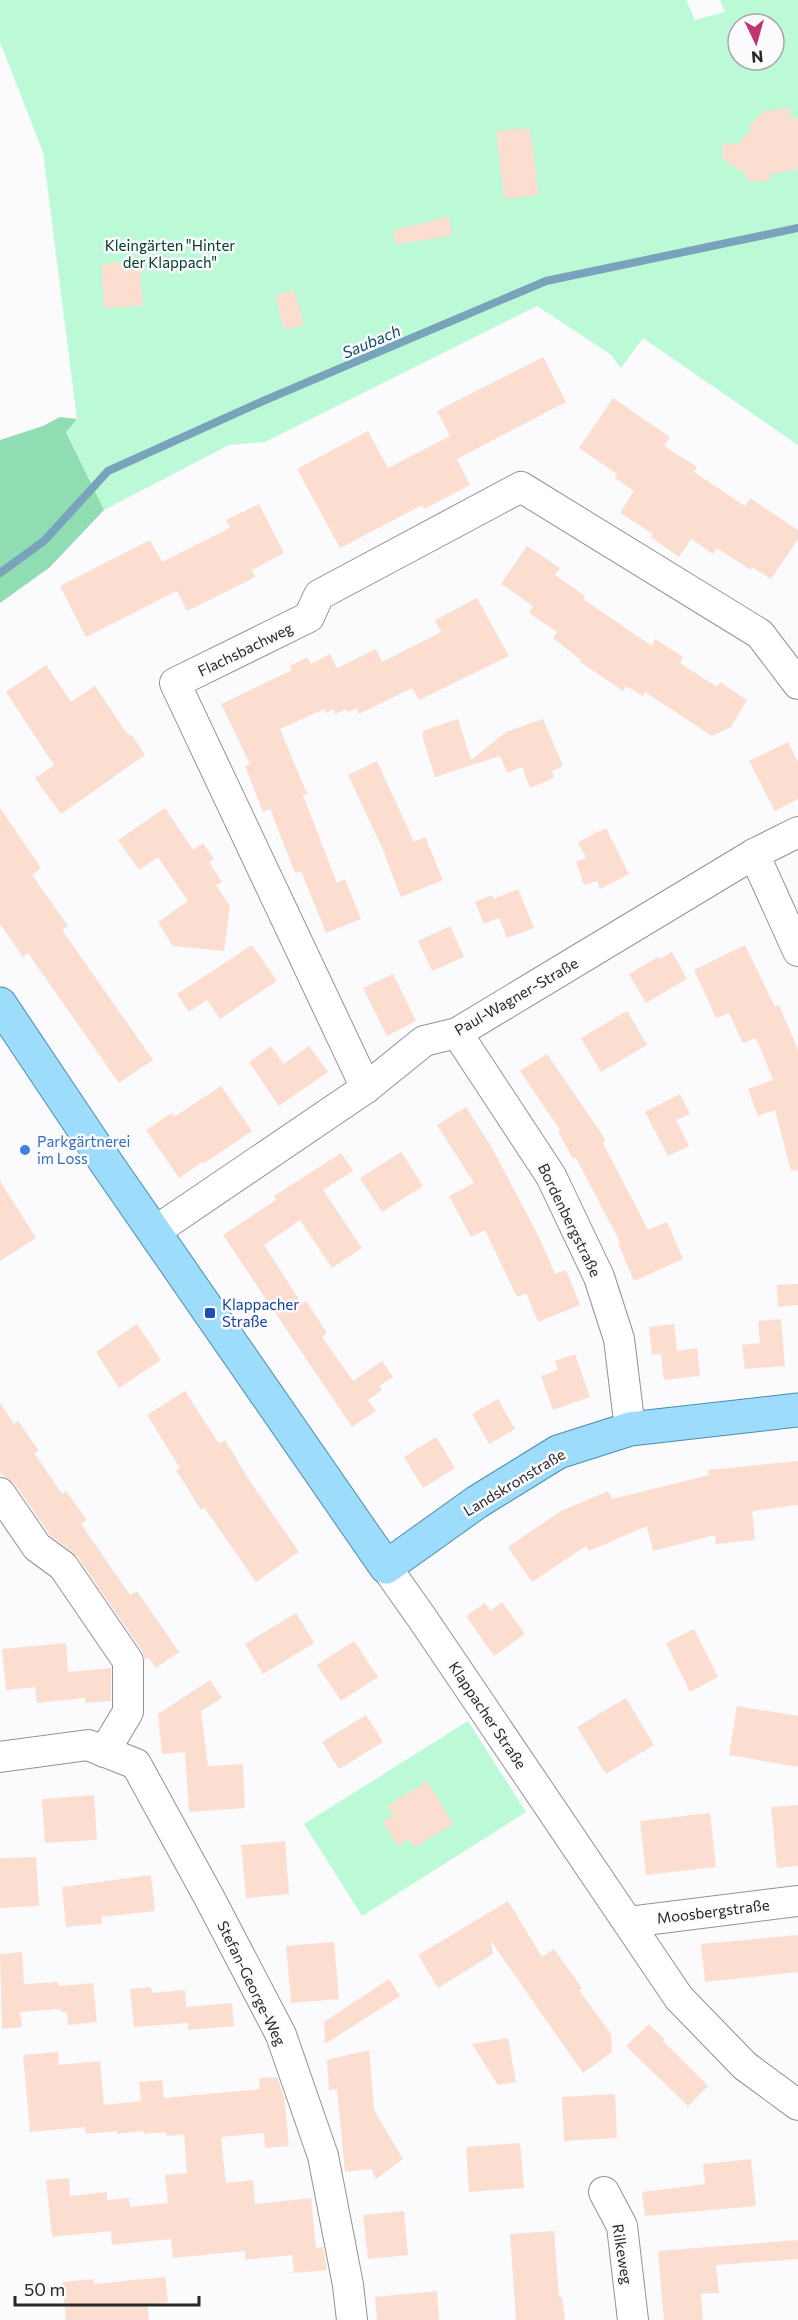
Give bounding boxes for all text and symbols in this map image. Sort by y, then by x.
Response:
north arrow [726,12,786,72]
text: N [751,47,764,67]
park label: Kleingärten "Hinter der Klappach" [105,236,235,271]
water label: Saubach [339,320,403,362]
street label: Flachsbachweg [195,618,295,680]
street label: Paul-Wagner-Straße [451,953,581,1039]
place label: Parkgärtnerei im Loss [37,1132,130,1167]
marker: Parkgärtnerei im Loss [18,1143,32,1157]
street label: Bordenbergstraße [535,1160,605,1280]
place label: Klappacher Straße [222,1295,299,1330]
marker: Klappacher Straße [203,1306,217,1320]
street label: Landskronstraße [460,1444,568,1519]
street label: Klappacher Straße [445,1658,531,1772]
street label: Moosbergstraße [656,1895,770,1927]
street label: Stefan-George-Weg [214,1918,290,2048]
street label: Rilkeweg [609,2222,637,2286]
scale bar [15,2269,200,2307]
text: 50 m [24,2278,65,2300]

